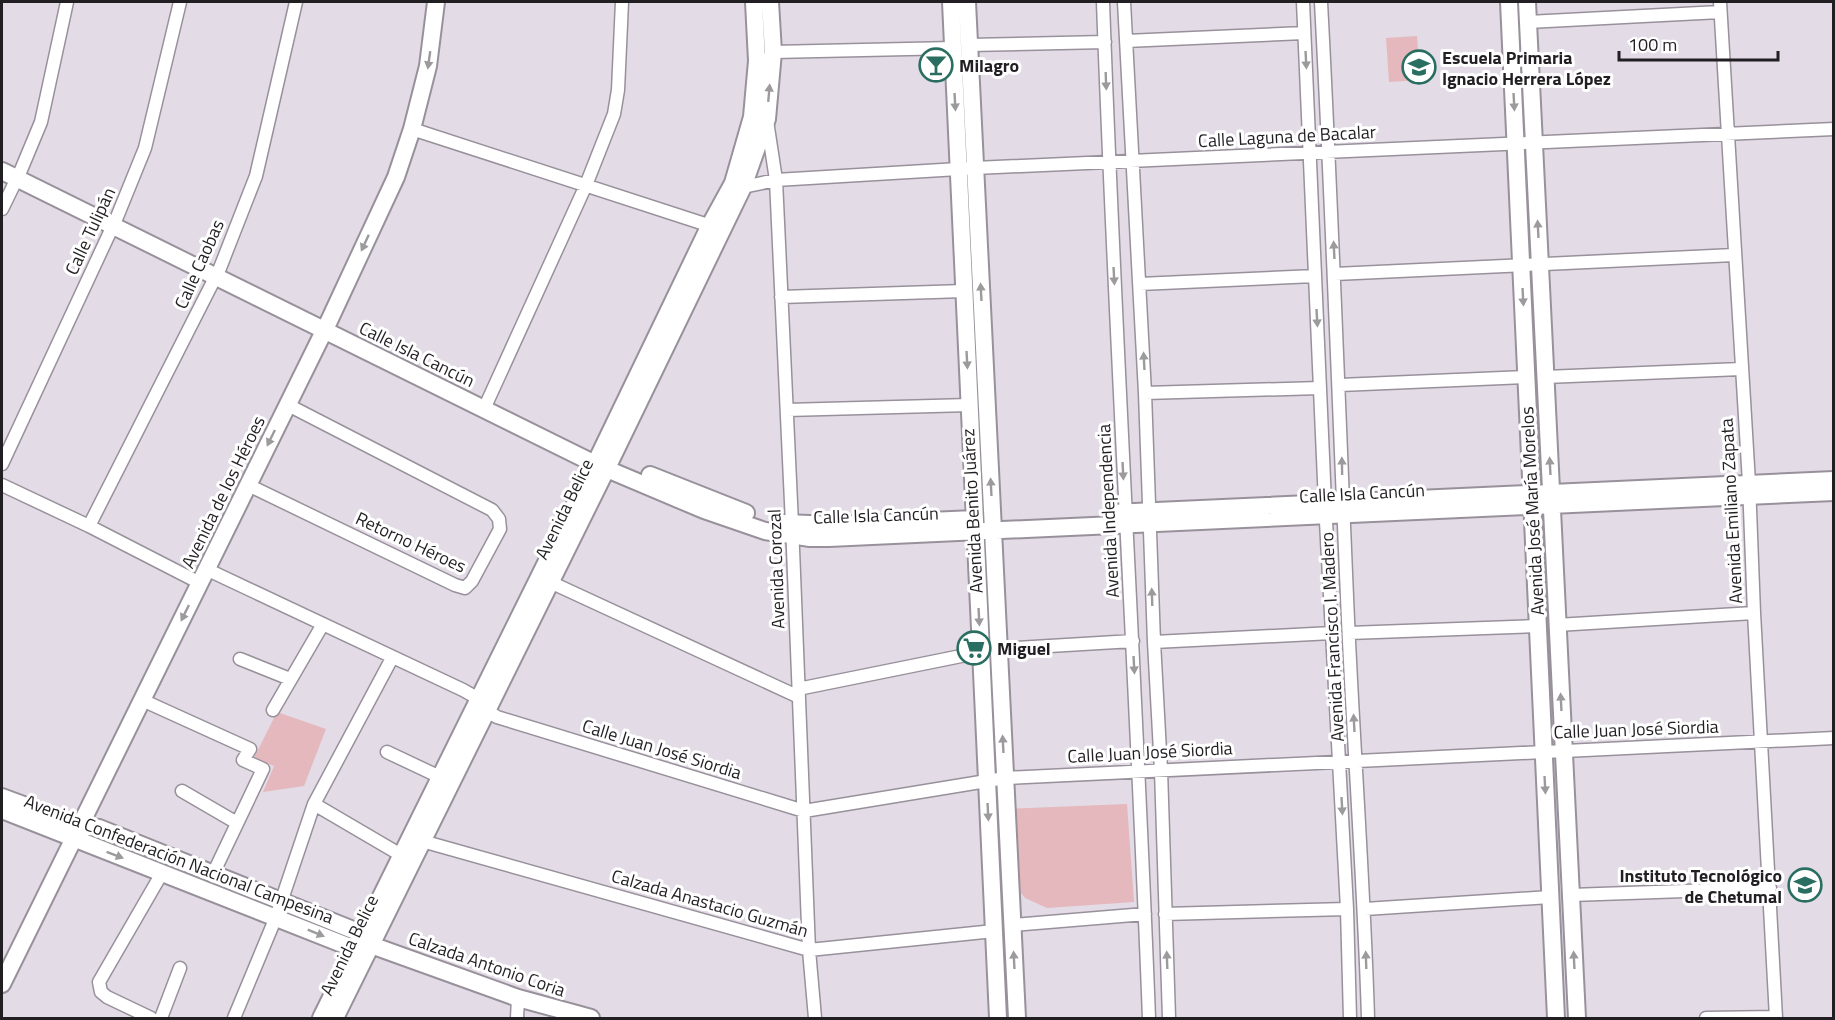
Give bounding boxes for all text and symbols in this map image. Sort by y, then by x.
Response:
scale bar [1619,24,1778,62]
text: 100 m [1628,31,1677,58]
place label: Escuela Primaria Ignacio Herrera López [1442,44,1611,92]
bar icon: Milagro [918,47,954,83]
school or university icon: Escuela Primaria Ignacio Herrera López [1401,49,1437,85]
one-way arrow [424,50,433,69]
one-way arrow [1301,50,1310,69]
place label: Milagro [959,52,1019,79]
one-way arrow [1101,71,1111,90]
one-way arrow [764,84,774,103]
one-way arrow [951,92,960,111]
one-way arrow [1509,92,1519,111]
street label: Calle Laguna de Bacalar [1197,118,1377,154]
street label: Calle Tulipán [58,183,122,279]
street label: Calle Caobas [167,215,231,313]
one-way arrow [1533,219,1542,238]
one-way arrow [361,235,370,252]
one-way arrow [1330,240,1339,259]
one-way arrow [1110,266,1119,285]
one-way arrow [977,282,986,301]
one-way arrow [1518,287,1527,306]
one-way arrow [1312,308,1322,327]
street label: Calle Isla Cancún [355,314,479,394]
one-way arrow [963,350,972,369]
one-way arrow [1139,351,1148,370]
street label: Avenida José María Morelos [1513,406,1551,616]
street label: Avenida de los Héroes [174,411,272,573]
street label: Avenida Emiliano Zapata [1713,418,1749,604]
street label: Avenida Independencia [1090,423,1126,599]
street label: Avenida Benito Juárez [954,428,990,594]
one-way arrow [267,429,276,446]
street label: Avenida Belice [528,454,600,564]
one-way arrow [1337,456,1346,475]
one-way arrow [1545,456,1554,475]
one-way arrow [1119,461,1128,480]
street label: Calle Isla Cancún [1299,476,1425,510]
one-way arrow [986,477,995,496]
street label: Calle Isla Cancún [813,499,939,531]
street label: Retorno Héroes [351,505,471,579]
street label: Avenida Corozal [760,509,792,629]
street label: Avenida Francisco I. Madero [1313,531,1351,743]
one-way arrow [1147,588,1157,607]
one-way arrow [181,604,190,621]
one-way arrow [974,608,984,627]
supermarket icon: Miguel [956,630,992,666]
place label: Miguel [997,635,1051,662]
one-way arrow [1129,656,1139,675]
one-way arrow [1557,693,1566,712]
street label: Calle Juan José Siordia [579,712,745,786]
street label: Calle Juan José Siordia [1553,713,1719,745]
one-way arrow [1349,714,1359,733]
street label: Calle Juan José Siordia [1067,734,1233,770]
one-way arrow [999,735,1008,754]
one-way arrow [1541,776,1550,795]
street label: Avenida Confederación Nacional Campesina [20,787,338,931]
one-way arrow [1337,797,1346,816]
one-way arrow [983,803,993,822]
one-way arrow [106,850,124,860]
street label: Calzada Anastacio Guzmán [608,862,812,944]
place label: Instituto Tecnológico de Chetumal [1619,862,1782,910]
school or university icon: Instituto Tecnológico de Chetumal [1787,867,1823,903]
street label: Avenida Belice [313,890,385,1000]
street label: Calzada Antonio Coria [405,925,569,1003]
one-way arrow [307,929,325,938]
one-way arrow [1010,951,1019,970]
one-way arrow [1162,951,1172,970]
one-way arrow [1362,951,1371,970]
one-way arrow [1569,951,1579,970]

